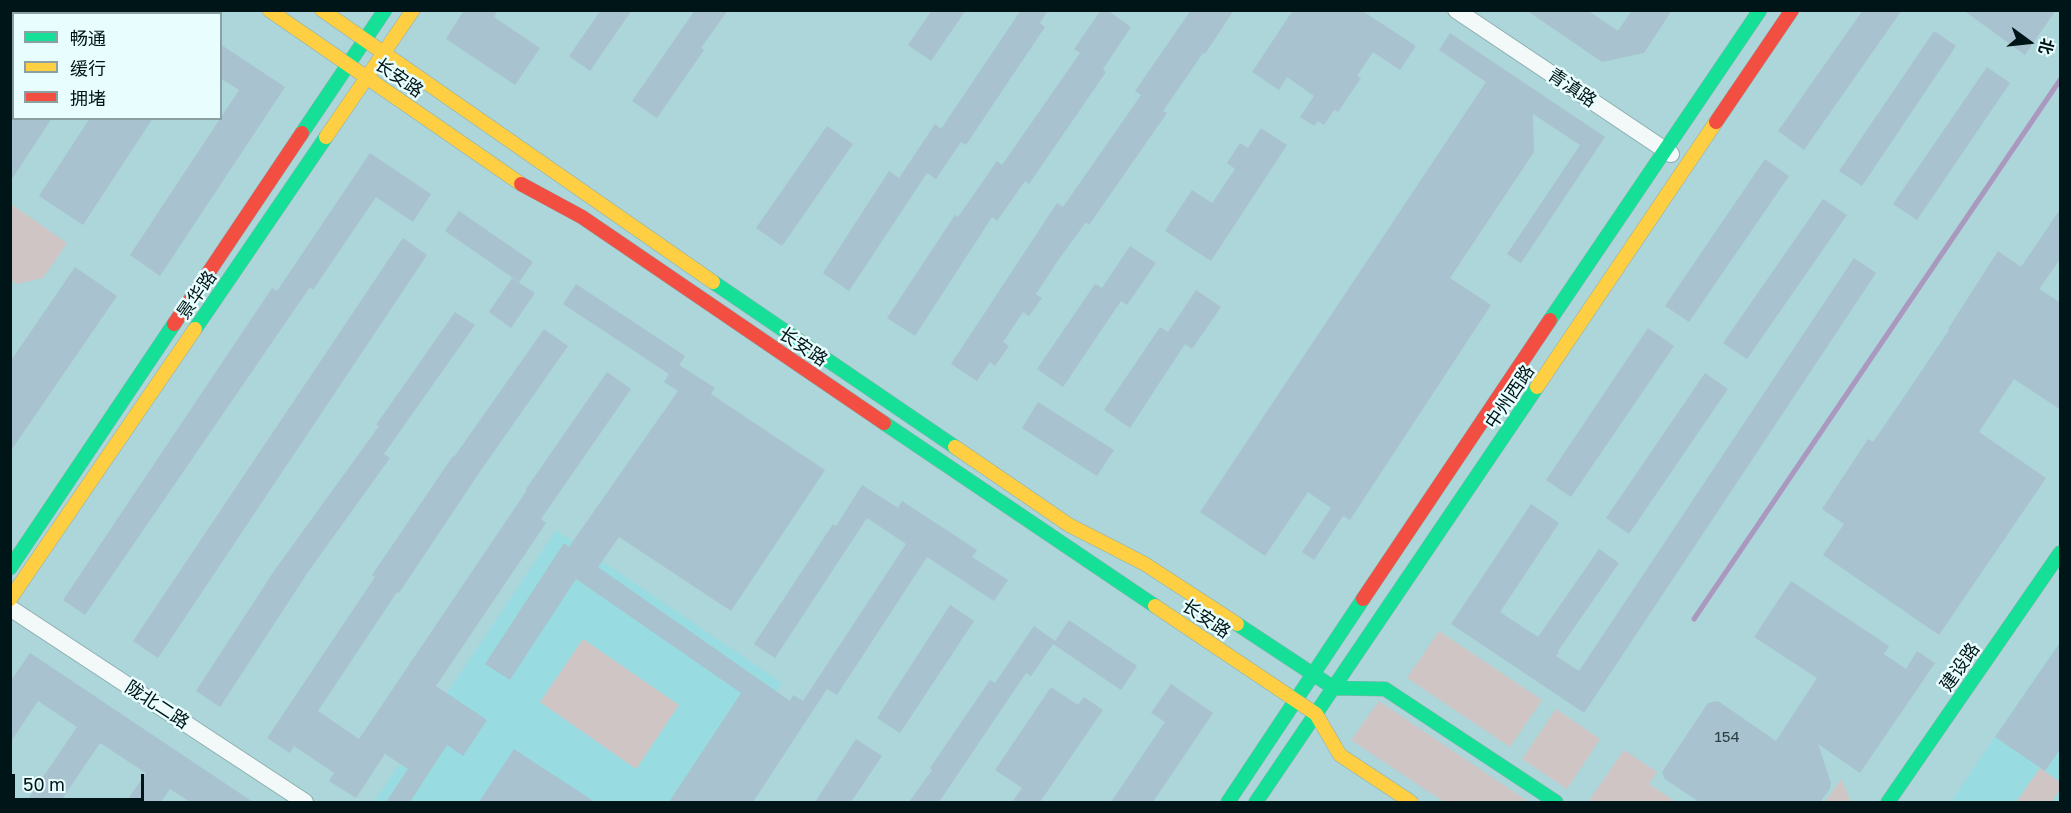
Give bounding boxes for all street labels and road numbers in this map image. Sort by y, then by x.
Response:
street label: 长安路 [371,54,427,102]
street label: 青滇路 [1544,64,1600,112]
street label: 景华路 [173,267,221,323]
street label: 长安路 [775,323,831,371]
street label: 中州西路 [1481,361,1539,433]
street label: 长安路 [1178,595,1234,643]
street label: 建设路 [1936,639,1984,695]
street label: 陇北二路 [121,676,193,734]

